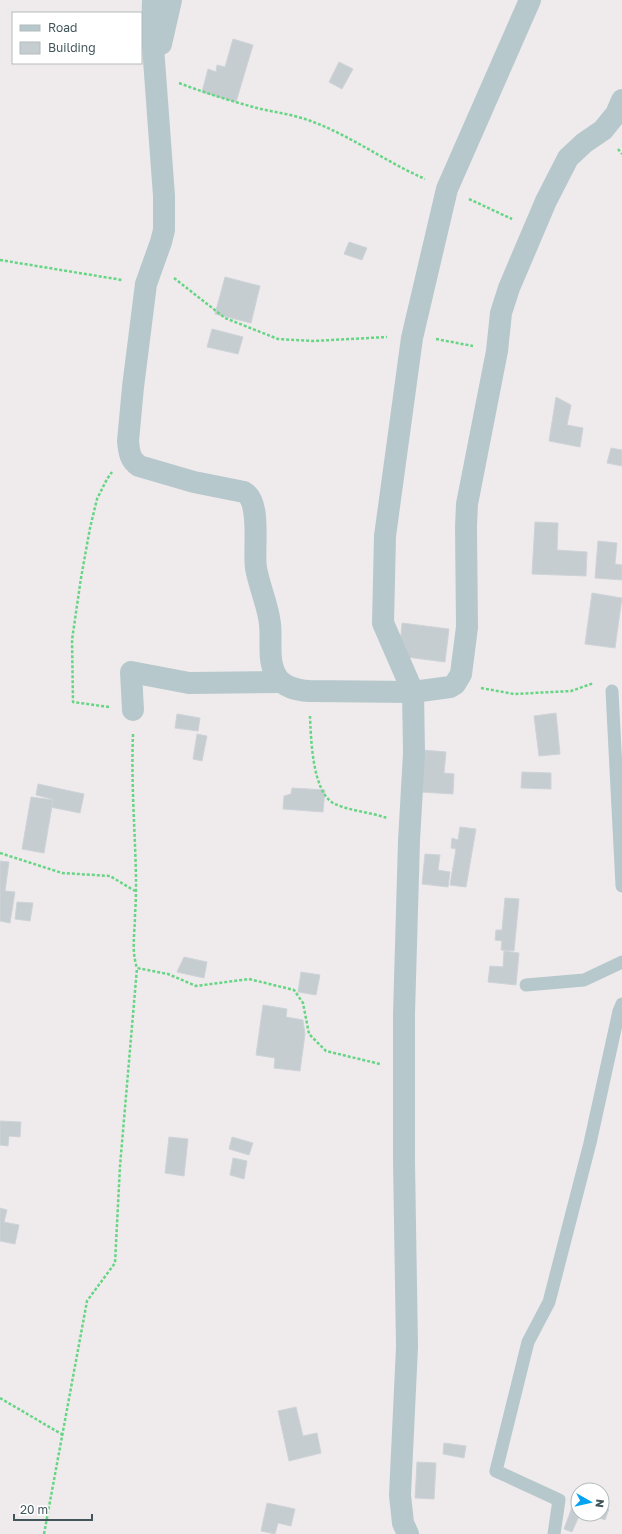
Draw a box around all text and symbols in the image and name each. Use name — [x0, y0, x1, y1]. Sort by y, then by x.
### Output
legend — [12, 12, 142, 64]
text: Road — [48, 20, 77, 35]
text: Building — [48, 40, 96, 55]
north arrow — [570, 1482, 610, 1522]
scale bar — [14, 1496, 92, 1522]
text: N — [593, 1498, 607, 1509]
text: 20 m — [20, 1502, 48, 1517]

